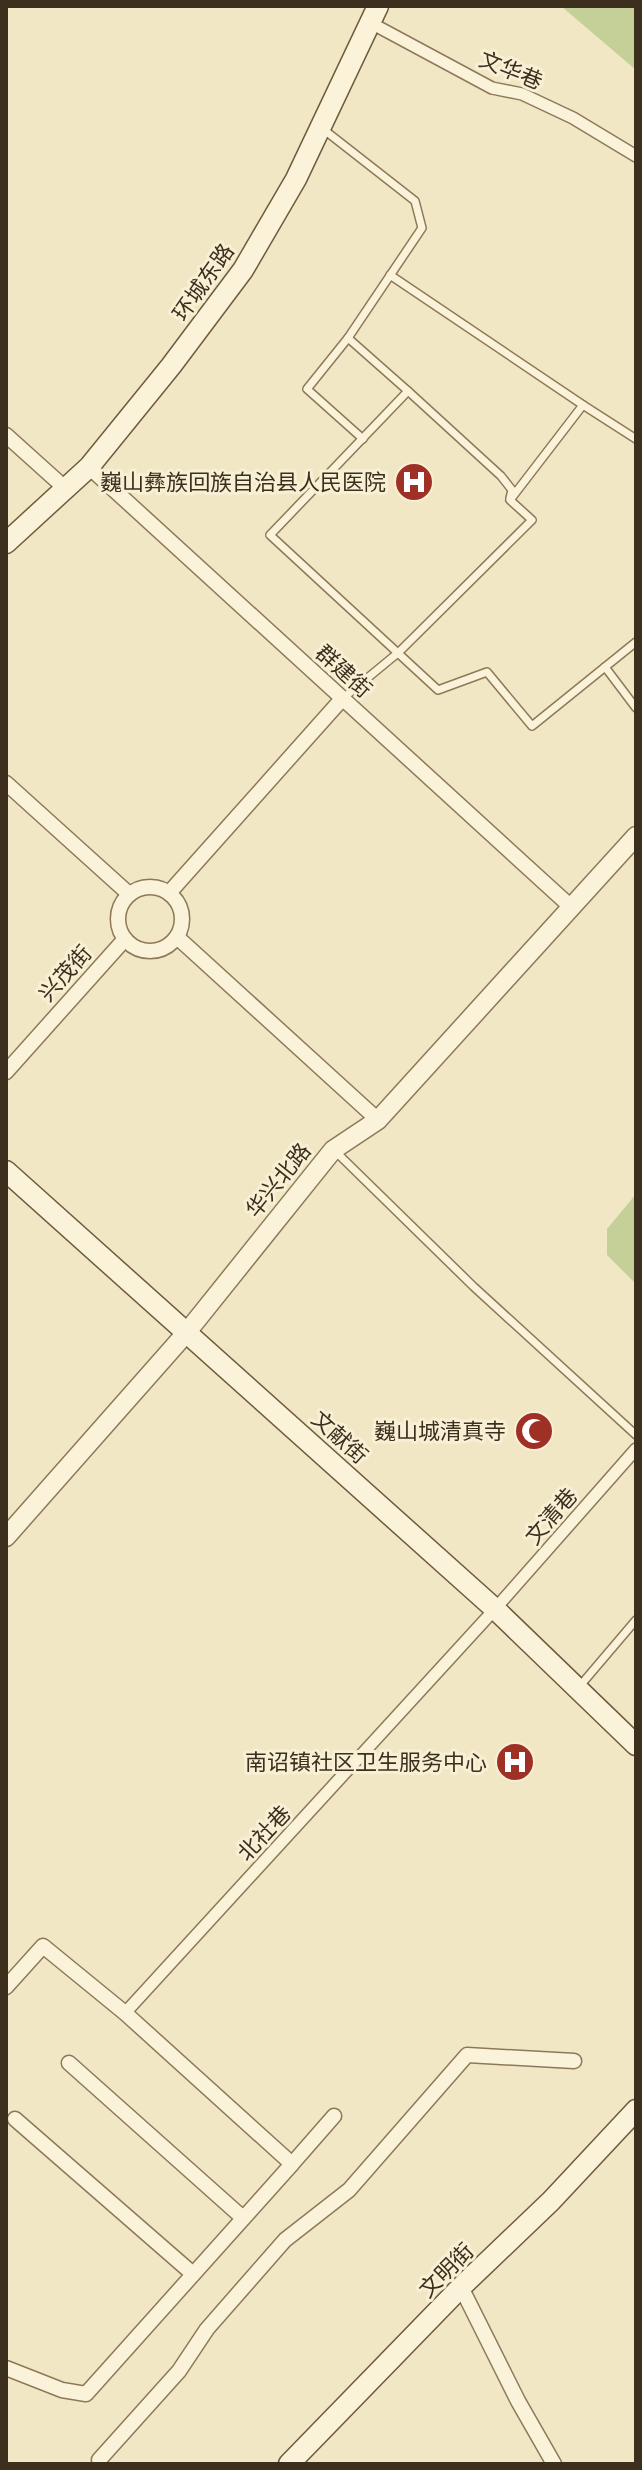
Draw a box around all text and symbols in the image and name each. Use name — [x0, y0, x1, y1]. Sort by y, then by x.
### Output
street label: 文华巷 — [475, 45, 547, 95]
street label: 环城东路 — [166, 238, 240, 326]
hospital icon: 巍山彝族回族自治县人民医院 — [393, 461, 435, 503]
place label: 巍山彝族回族自治县人民医院 — [100, 468, 386, 496]
street label: 群建街 — [310, 639, 378, 703]
street label: 兴茂街 — [33, 939, 97, 1007]
street label: 华兴北路 — [239, 1137, 317, 1223]
street label: 文献街 — [306, 1405, 374, 1469]
mosque icon: 巍山城清真寺 — [513, 1410, 555, 1452]
place label: 巍山城清真寺 — [374, 1417, 506, 1445]
street label: 文清巷 — [519, 1482, 583, 1550]
hospital icon: 南诏镇社区卫生服务中心 — [494, 1741, 536, 1783]
place label: 南诏镇社区卫生服务中心 — [245, 1748, 487, 1776]
street label: 北社巷 — [231, 1799, 297, 1867]
street label: 文明街 — [413, 2237, 479, 2303]

